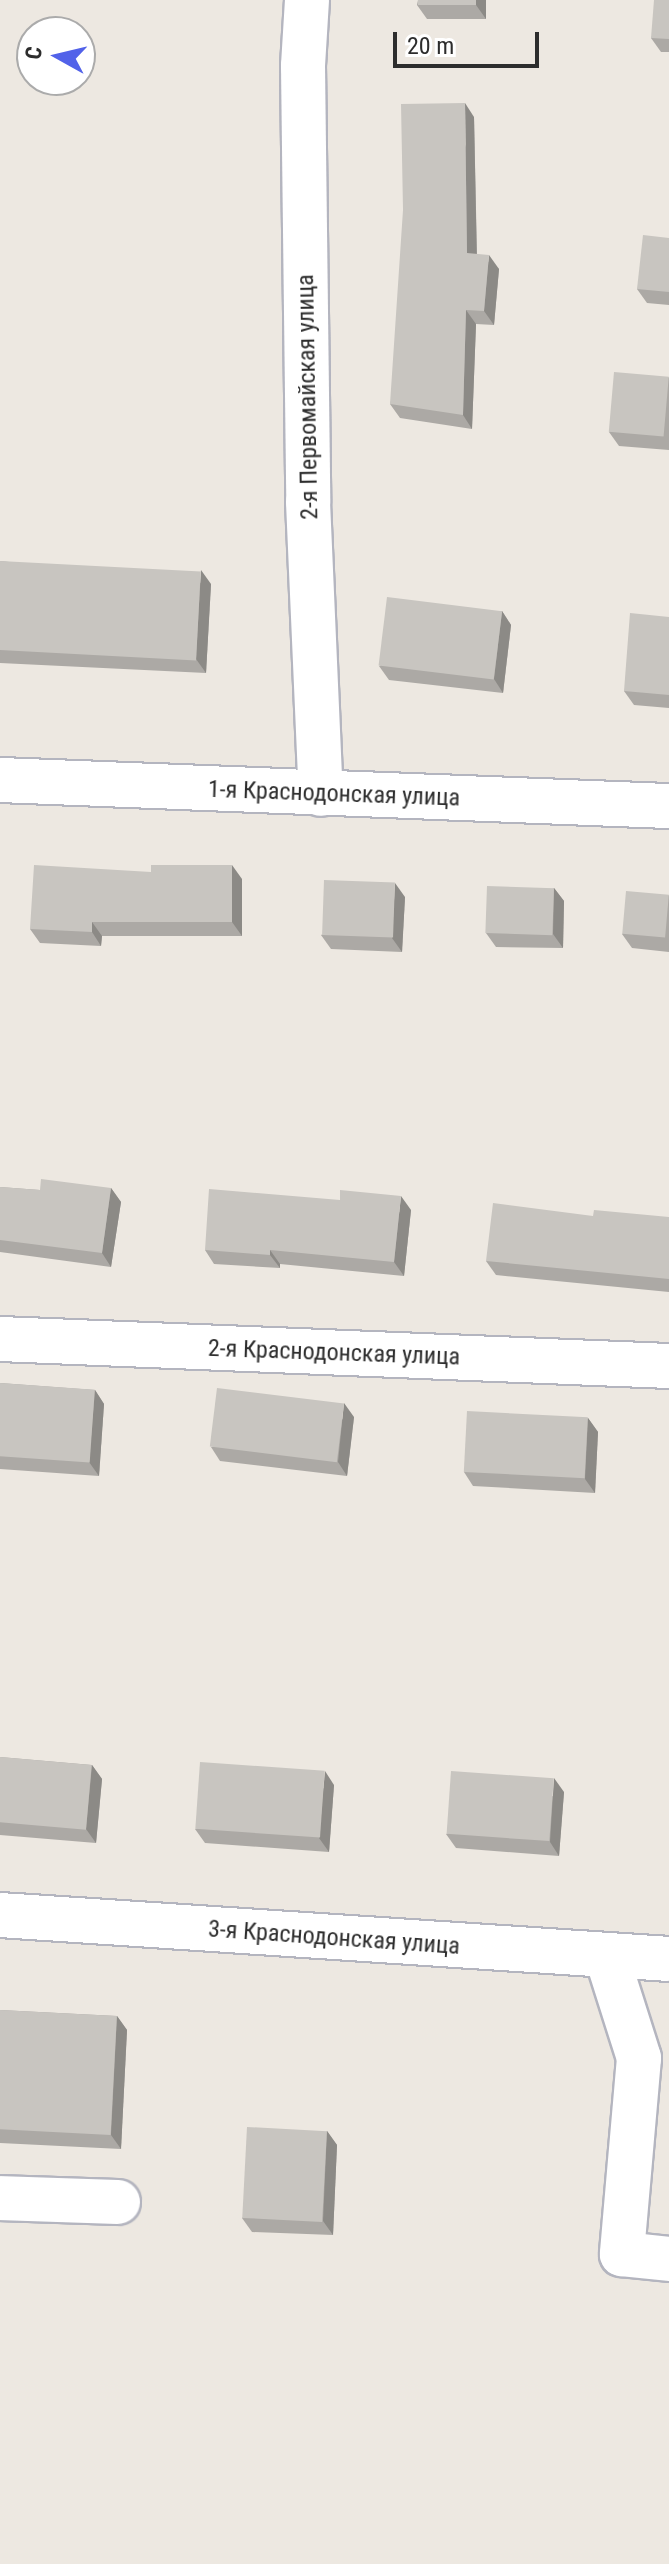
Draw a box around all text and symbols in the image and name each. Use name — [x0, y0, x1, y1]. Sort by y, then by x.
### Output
north arrow — [16, 16, 96, 96]
scale bar — [397, 16, 543, 66]
text: 20 m — [407, 32, 454, 60]
text: С — [20, 45, 47, 61]
street label: 2-я Первомайская улица — [291, 274, 325, 520]
street label: 1-я Краснодонская улица — [207, 775, 461, 813]
street label: 2-я Краснодонская улица — [207, 1334, 461, 1372]
street label: 3-я Краснодонская улица — [207, 1915, 461, 1961]

